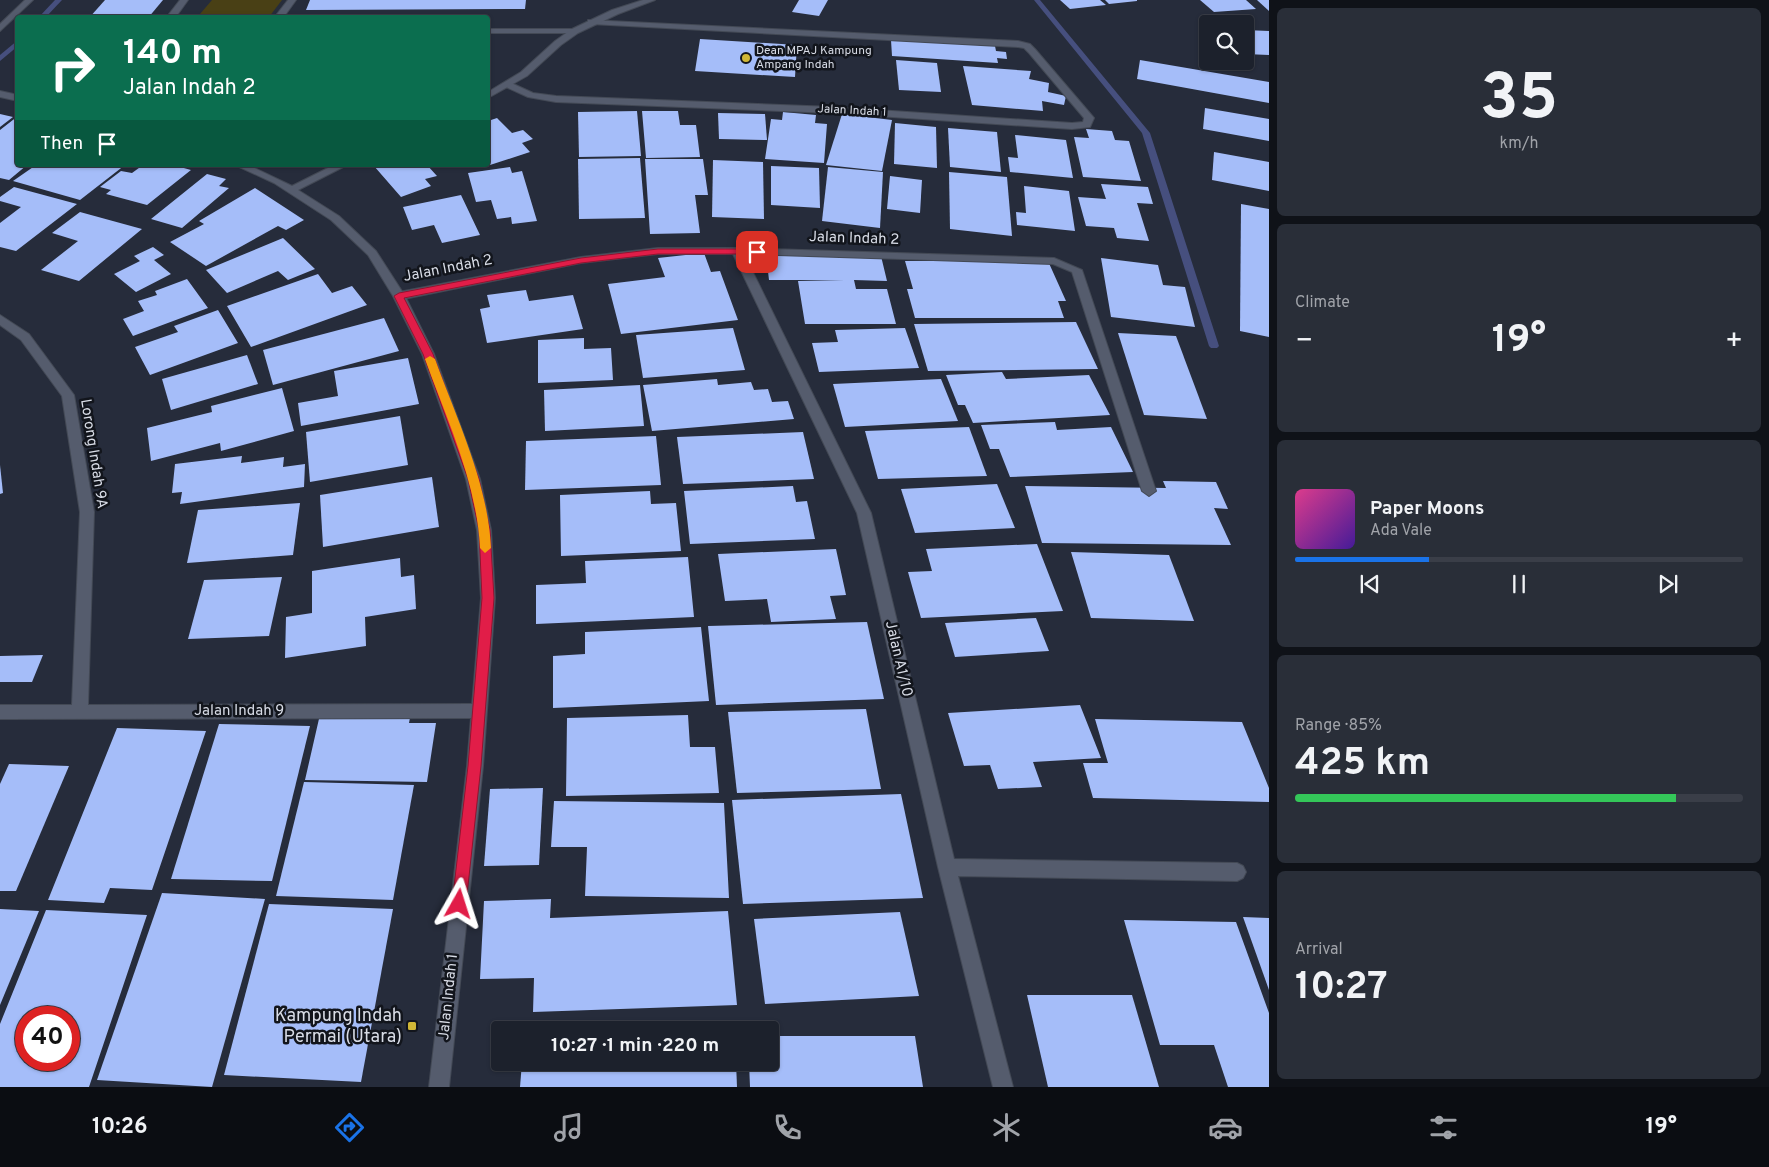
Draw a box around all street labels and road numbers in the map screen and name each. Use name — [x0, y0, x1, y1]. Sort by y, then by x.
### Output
street label: Jalan Indah 1 — [817, 101, 887, 121]
street label: Jalan Indah 2 — [808, 228, 900, 250]
street label: Jalan Indah 2 — [402, 251, 494, 287]
street label: Lorong Indah 9A — [75, 398, 111, 510]
street label: Jalan A1/10 — [880, 619, 916, 699]
street label: Jalan Indah 9 — [194, 702, 284, 721]
street label: Jalan Indah 1 — [435, 953, 463, 1041]

